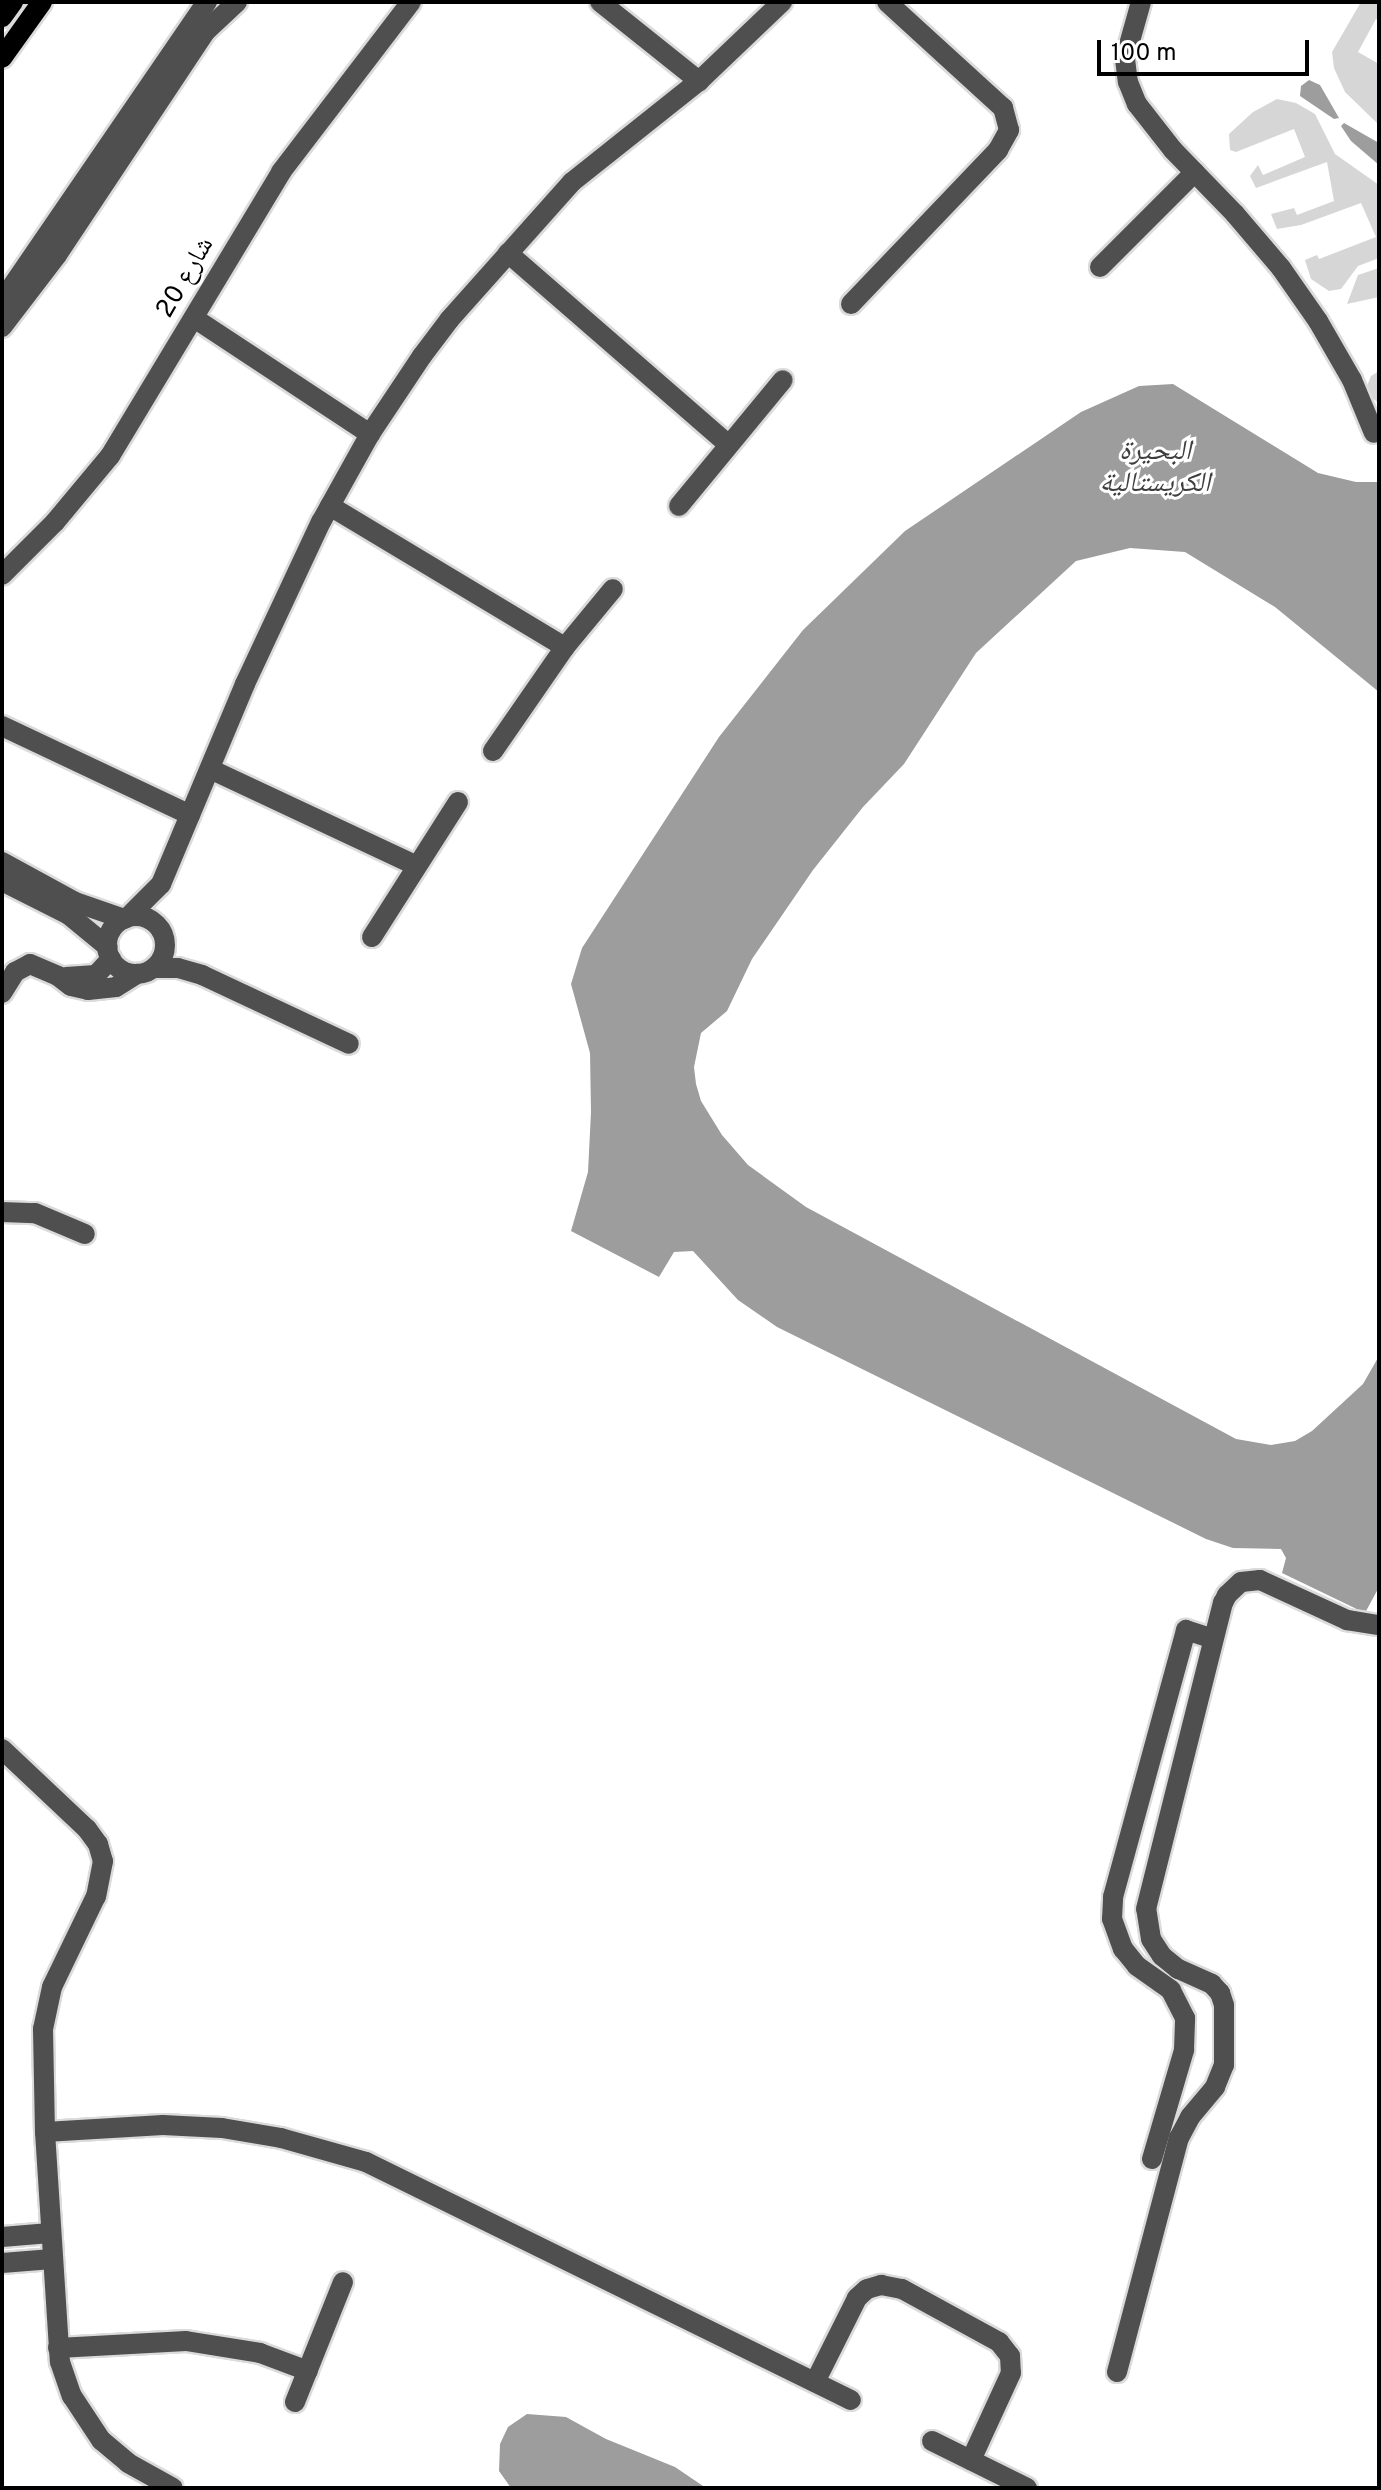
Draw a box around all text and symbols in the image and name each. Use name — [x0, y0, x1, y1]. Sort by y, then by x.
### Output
scale bar — [1101, 24, 1313, 74]
text: 100 m — [1111, 39, 1177, 69]
street label: شارع 20 — [150, 232, 222, 324]
water label: البحيرة الكريستالية — [1100, 435, 1210, 501]

